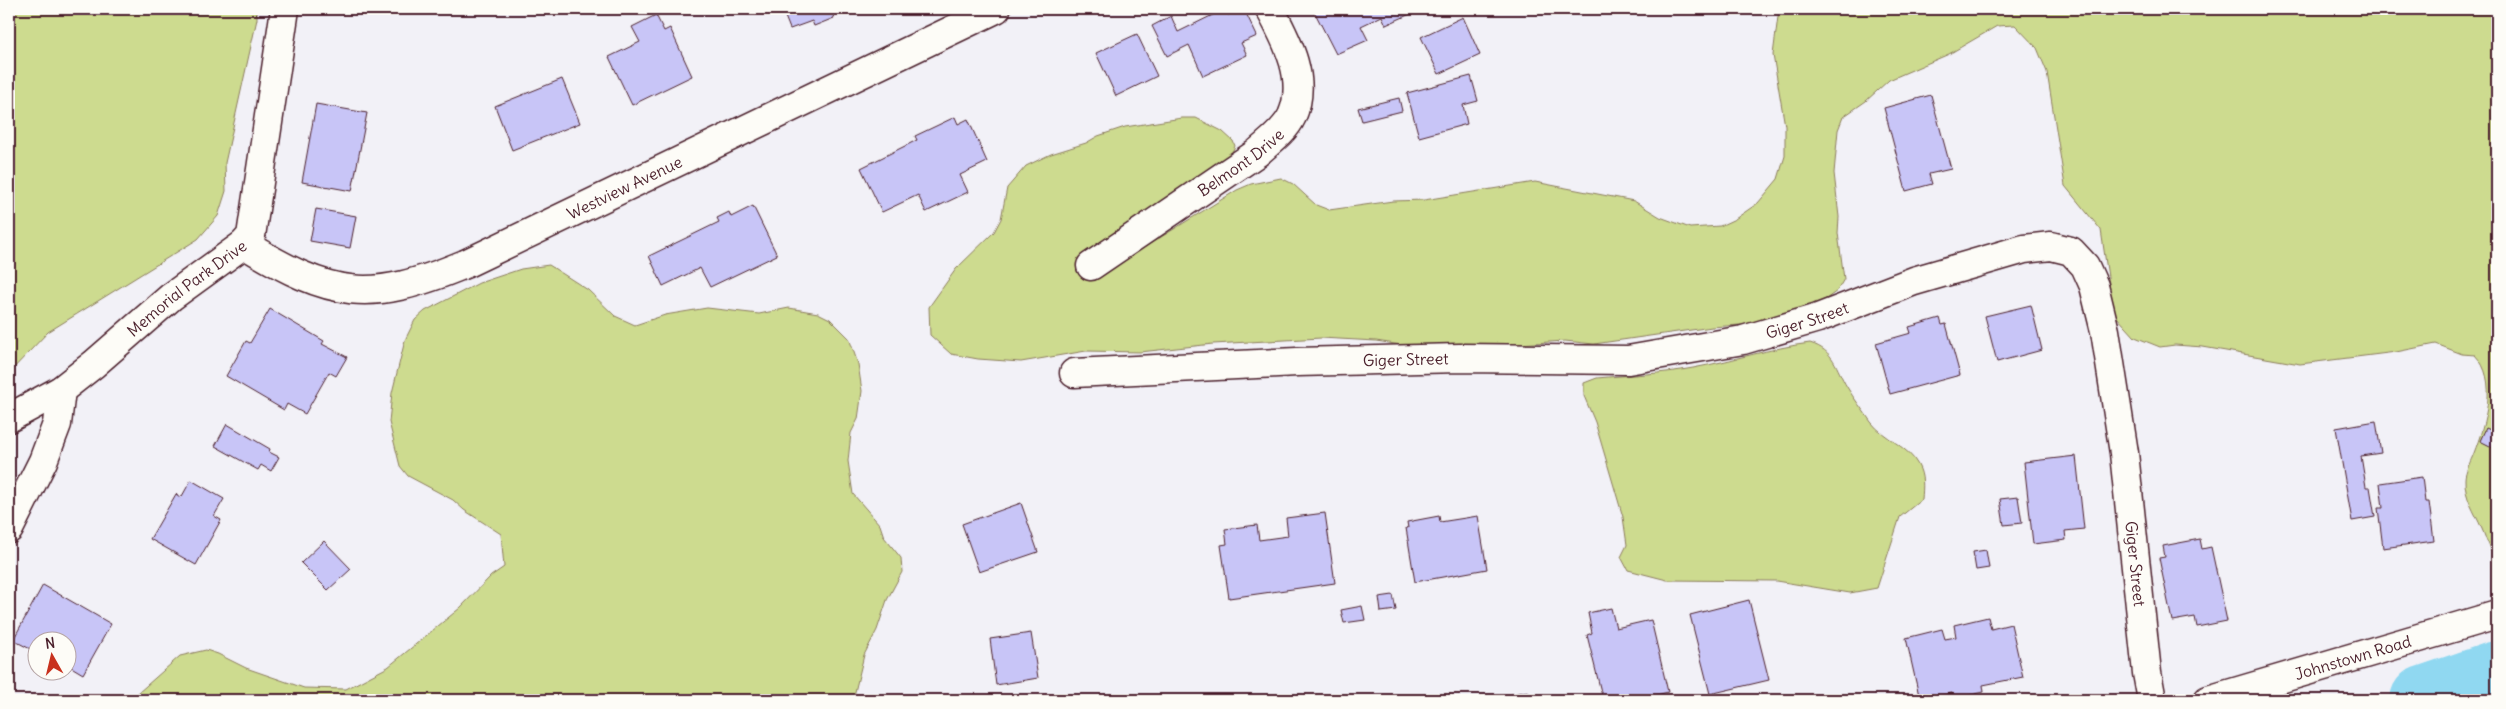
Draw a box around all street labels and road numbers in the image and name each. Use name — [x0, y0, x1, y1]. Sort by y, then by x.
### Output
street label: Belmont Drive — [1194, 124, 1288, 201]
street label: Westview Avenue — [564, 151, 685, 224]
street label: Memorial Park Drive — [123, 236, 250, 341]
street label: Giger Street — [1763, 297, 1852, 343]
street label: Giger Street — [1363, 348, 1449, 370]
street label: Giger Street — [2121, 520, 2150, 608]
street label: Johnstown Road — [2292, 631, 2413, 684]

